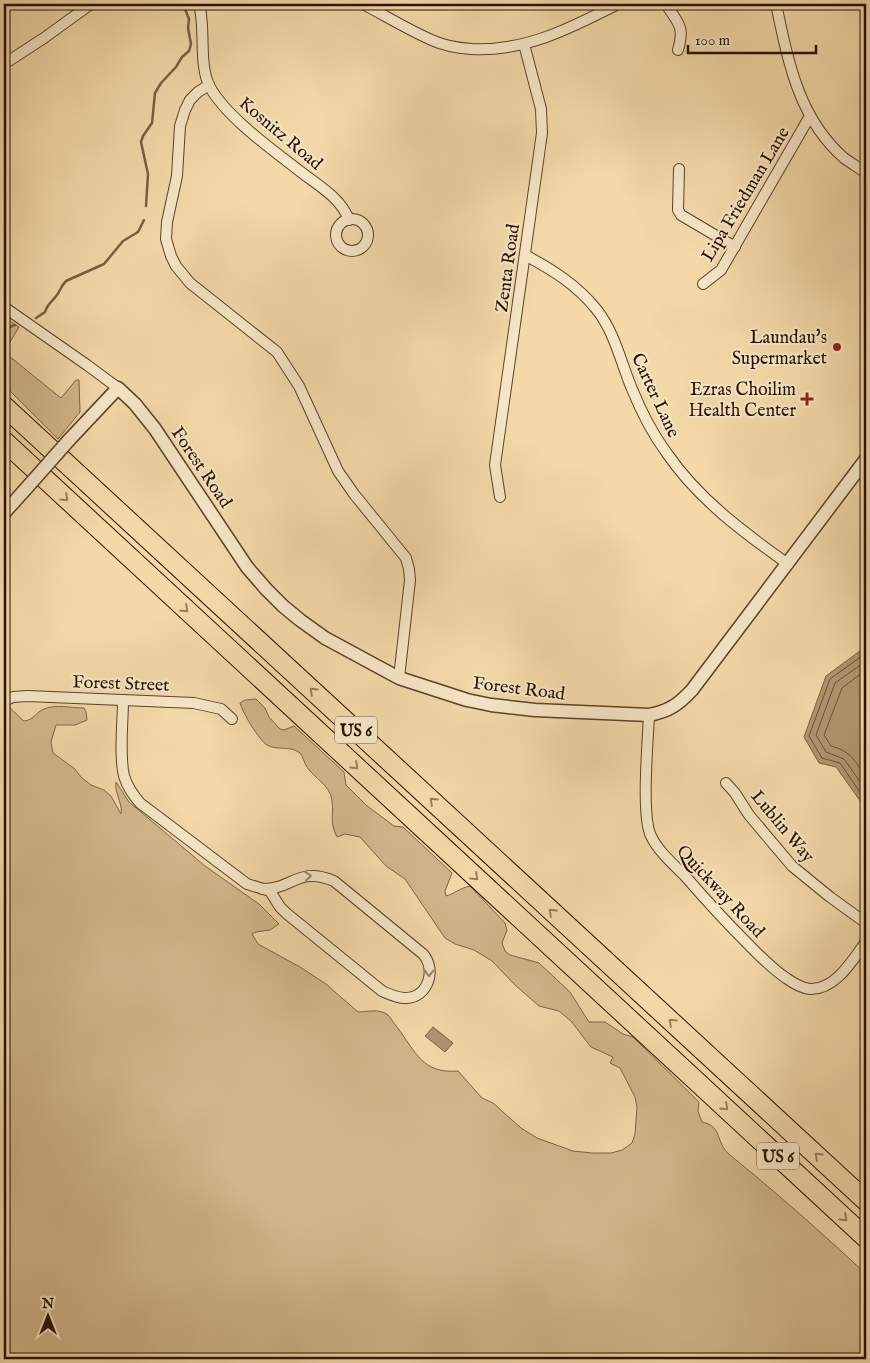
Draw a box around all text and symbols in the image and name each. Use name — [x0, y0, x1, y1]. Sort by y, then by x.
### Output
scale bar — [688, 22, 815, 54]
text: 100 m — [695, 31, 731, 50]
street label: Kosnitz Road — [233, 92, 327, 176]
street label: Lipa Friedman Lane — [697, 123, 796, 266]
street label: Zenta Road — [491, 222, 526, 314]
place label: Laundau's Supermarket — [732, 327, 827, 371]
marker: Laundau's Supermarket — [831, 341, 843, 353]
street label: Carter Lane — [625, 350, 684, 442]
place label: Ezras Choilim Health Center — [688, 379, 796, 423]
marker: Ezras Choilim Health Center — [800, 392, 814, 406]
street label: Forest Road — [165, 423, 236, 513]
one-way arrow — [60, 492, 69, 501]
one-way arrow — [179, 603, 188, 612]
street label: Forest Street — [72, 671, 170, 698]
street label: Forest Road — [471, 672, 567, 707]
one-way arrow — [310, 688, 319, 697]
road number: US 6 — [335, 716, 377, 744]
one-way arrow — [350, 760, 359, 769]
street label: Lublin Way — [745, 786, 819, 868]
one-way arrow — [429, 798, 438, 807]
street label: Quickway Road — [671, 841, 769, 944]
one-way arrow — [305, 871, 313, 882]
one-way arrow — [469, 871, 478, 880]
one-way arrow — [549, 909, 558, 918]
one-way arrow — [424, 969, 434, 977]
one-way arrow — [668, 1019, 677, 1028]
one-way arrow — [719, 1101, 728, 1110]
road number: US 6 — [757, 1142, 799, 1170]
one-way arrow — [814, 1153, 823, 1162]
one-way arrow — [839, 1212, 848, 1221]
north arrow — [22, 1290, 72, 1340]
text: N — [41, 1295, 54, 1313]

